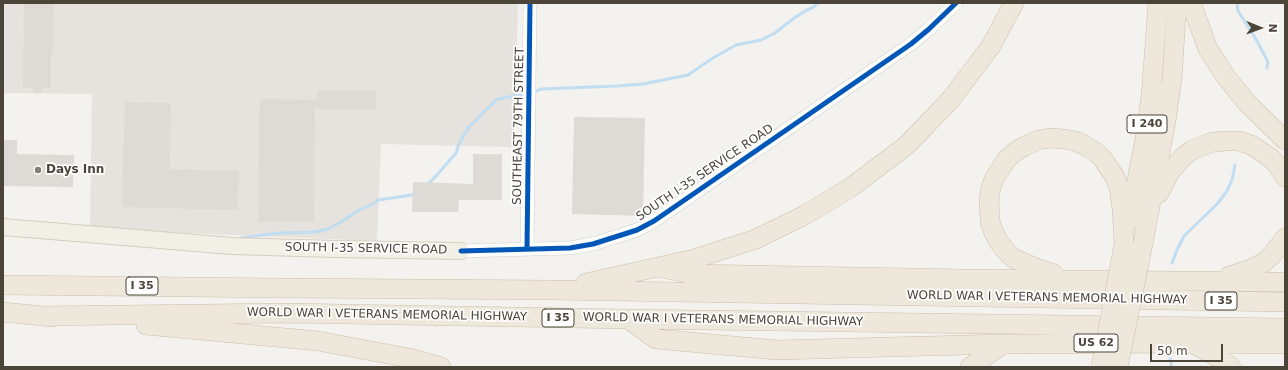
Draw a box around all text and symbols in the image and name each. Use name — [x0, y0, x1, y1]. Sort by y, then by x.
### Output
north arrow — [1240, 8, 1280, 48]
text: N — [1266, 23, 1279, 33]
street label: SOUTHEAST 79TH STREET — [510, 47, 528, 205]
road number: I 240 — [1127, 115, 1167, 133]
street label: SOUTH I-35 SERVICE ROAD — [634, 122, 776, 224]
place label: Days Inn — [46, 163, 104, 177]
marker: Days Inn — [33, 165, 43, 175]
street label: SOUTH I-35 SERVICE ROAD — [285, 240, 447, 258]
road number: I 35 — [126, 277, 158, 295]
street label: WORLD WAR I VETERANS MEMORIAL HIGHWAY — [907, 288, 1187, 308]
road number: I 35 — [1205, 292, 1237, 310]
street label: WORLD WAR I VETERANS MEMORIAL HIGHWAY — [247, 305, 527, 325]
road number: I 35 — [542, 309, 574, 327]
street label: WORLD WAR I VETERANS MEMORIAL HIGHWAY — [583, 310, 863, 330]
road number: US 62 — [1074, 334, 1118, 352]
scale bar — [1152, 336, 1225, 362]
text: 50 m — [1157, 344, 1188, 358]

